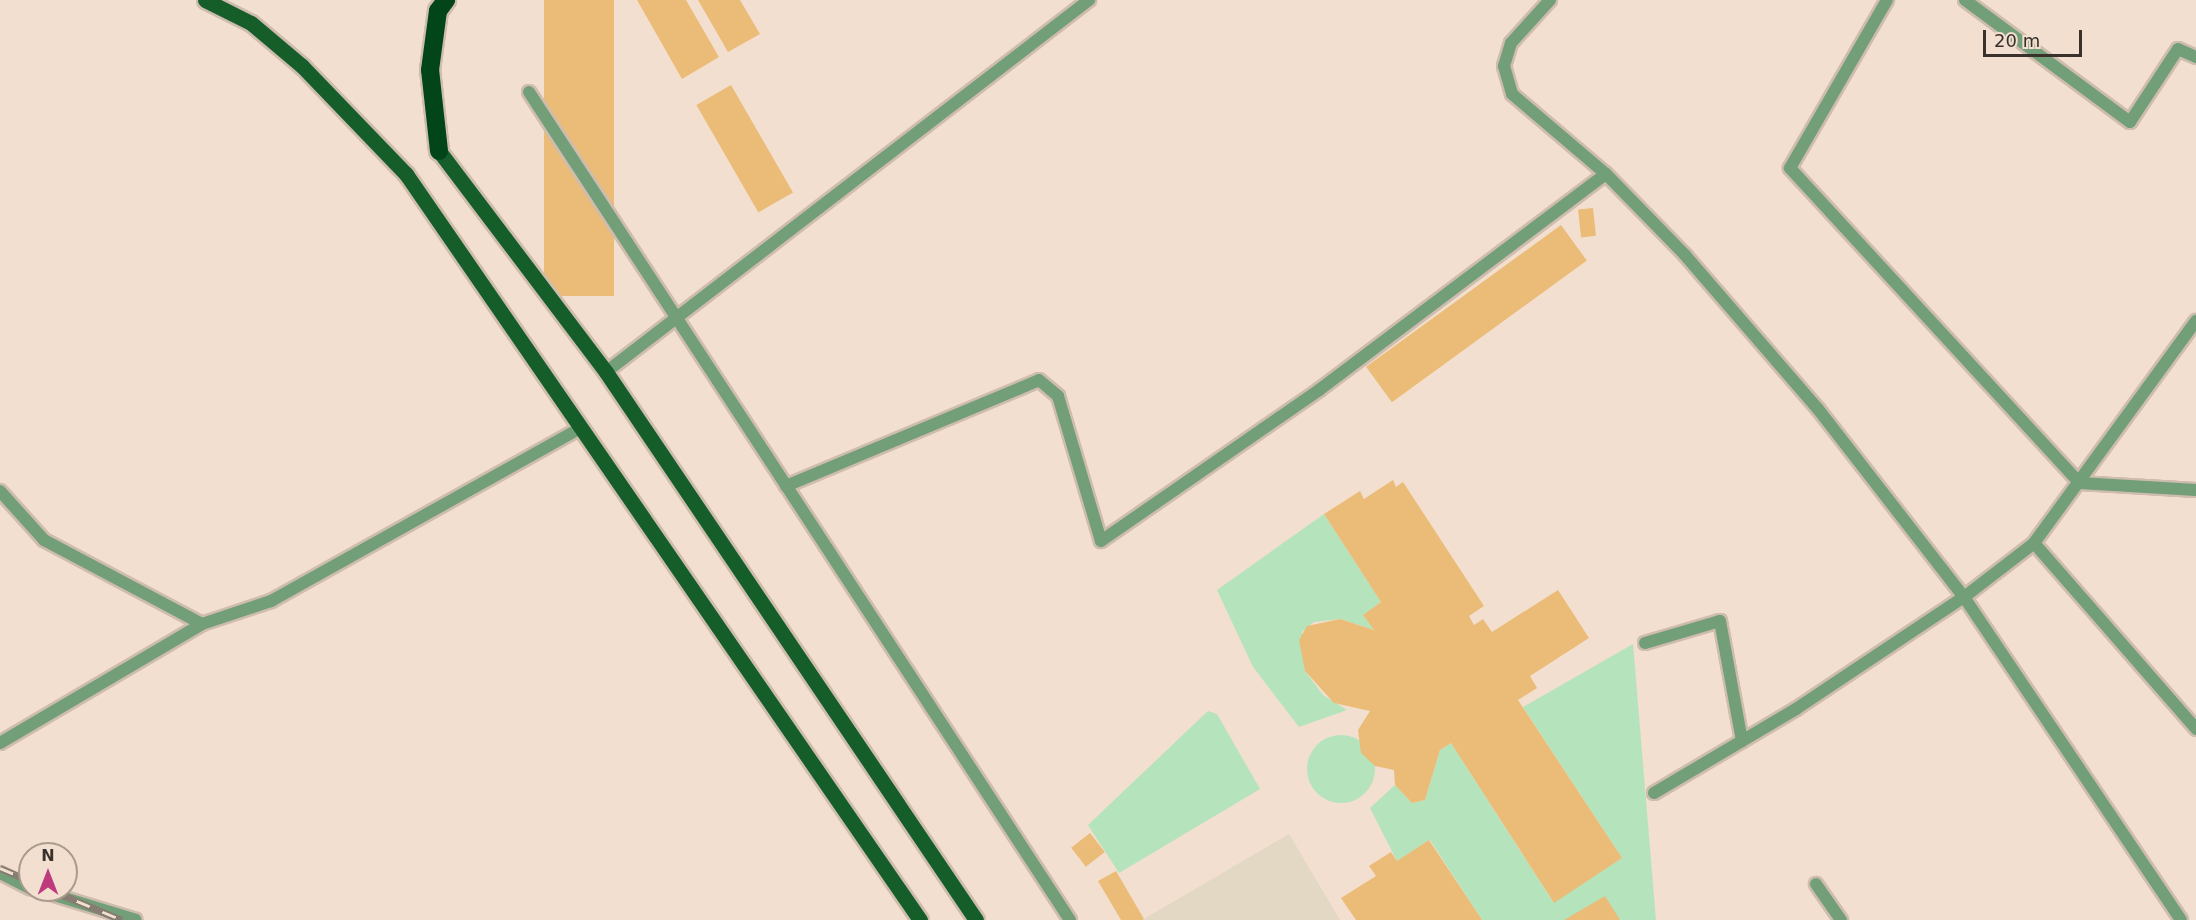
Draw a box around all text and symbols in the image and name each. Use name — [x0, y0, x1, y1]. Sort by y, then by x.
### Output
scale bar — [1986, 18, 2085, 56]
text: 20 m — [1994, 30, 2040, 51]
north arrow — [18, 842, 78, 902]
text: N — [41, 846, 55, 865]

